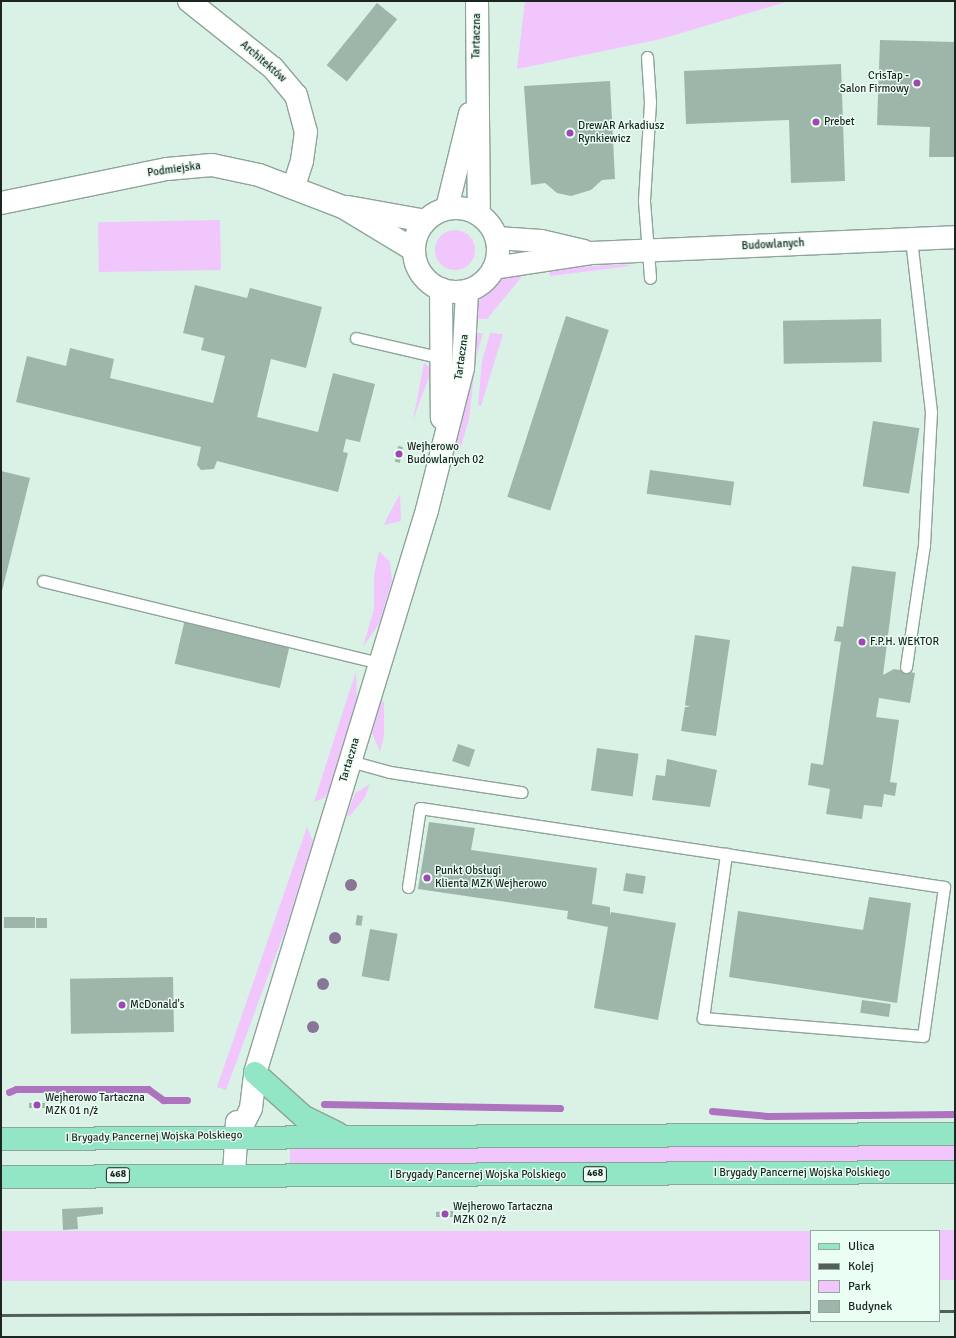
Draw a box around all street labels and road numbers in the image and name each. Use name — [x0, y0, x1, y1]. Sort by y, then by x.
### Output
street label: Tartaczna — [470, 13, 484, 59]
street label: Architektów — [237, 38, 289, 86]
street label: Podmiejska — [146, 160, 202, 180]
street label: Budowlanych — [741, 237, 805, 253]
street label: Tartaczna — [452, 334, 472, 380]
street label: Tartaczna — [337, 736, 363, 784]
street label: I Brygady Pancernej Wojska Polskiego — [66, 1129, 242, 1145]
road number: 468 — [582, 1166, 608, 1182]
street label: I Brygady Pancernej Wojska Polskiego — [714, 1166, 890, 1180]
road number: 468 — [105, 1167, 131, 1183]
street label: I Brygady Pancernej Wojska Polskiego — [390, 1168, 566, 1182]

